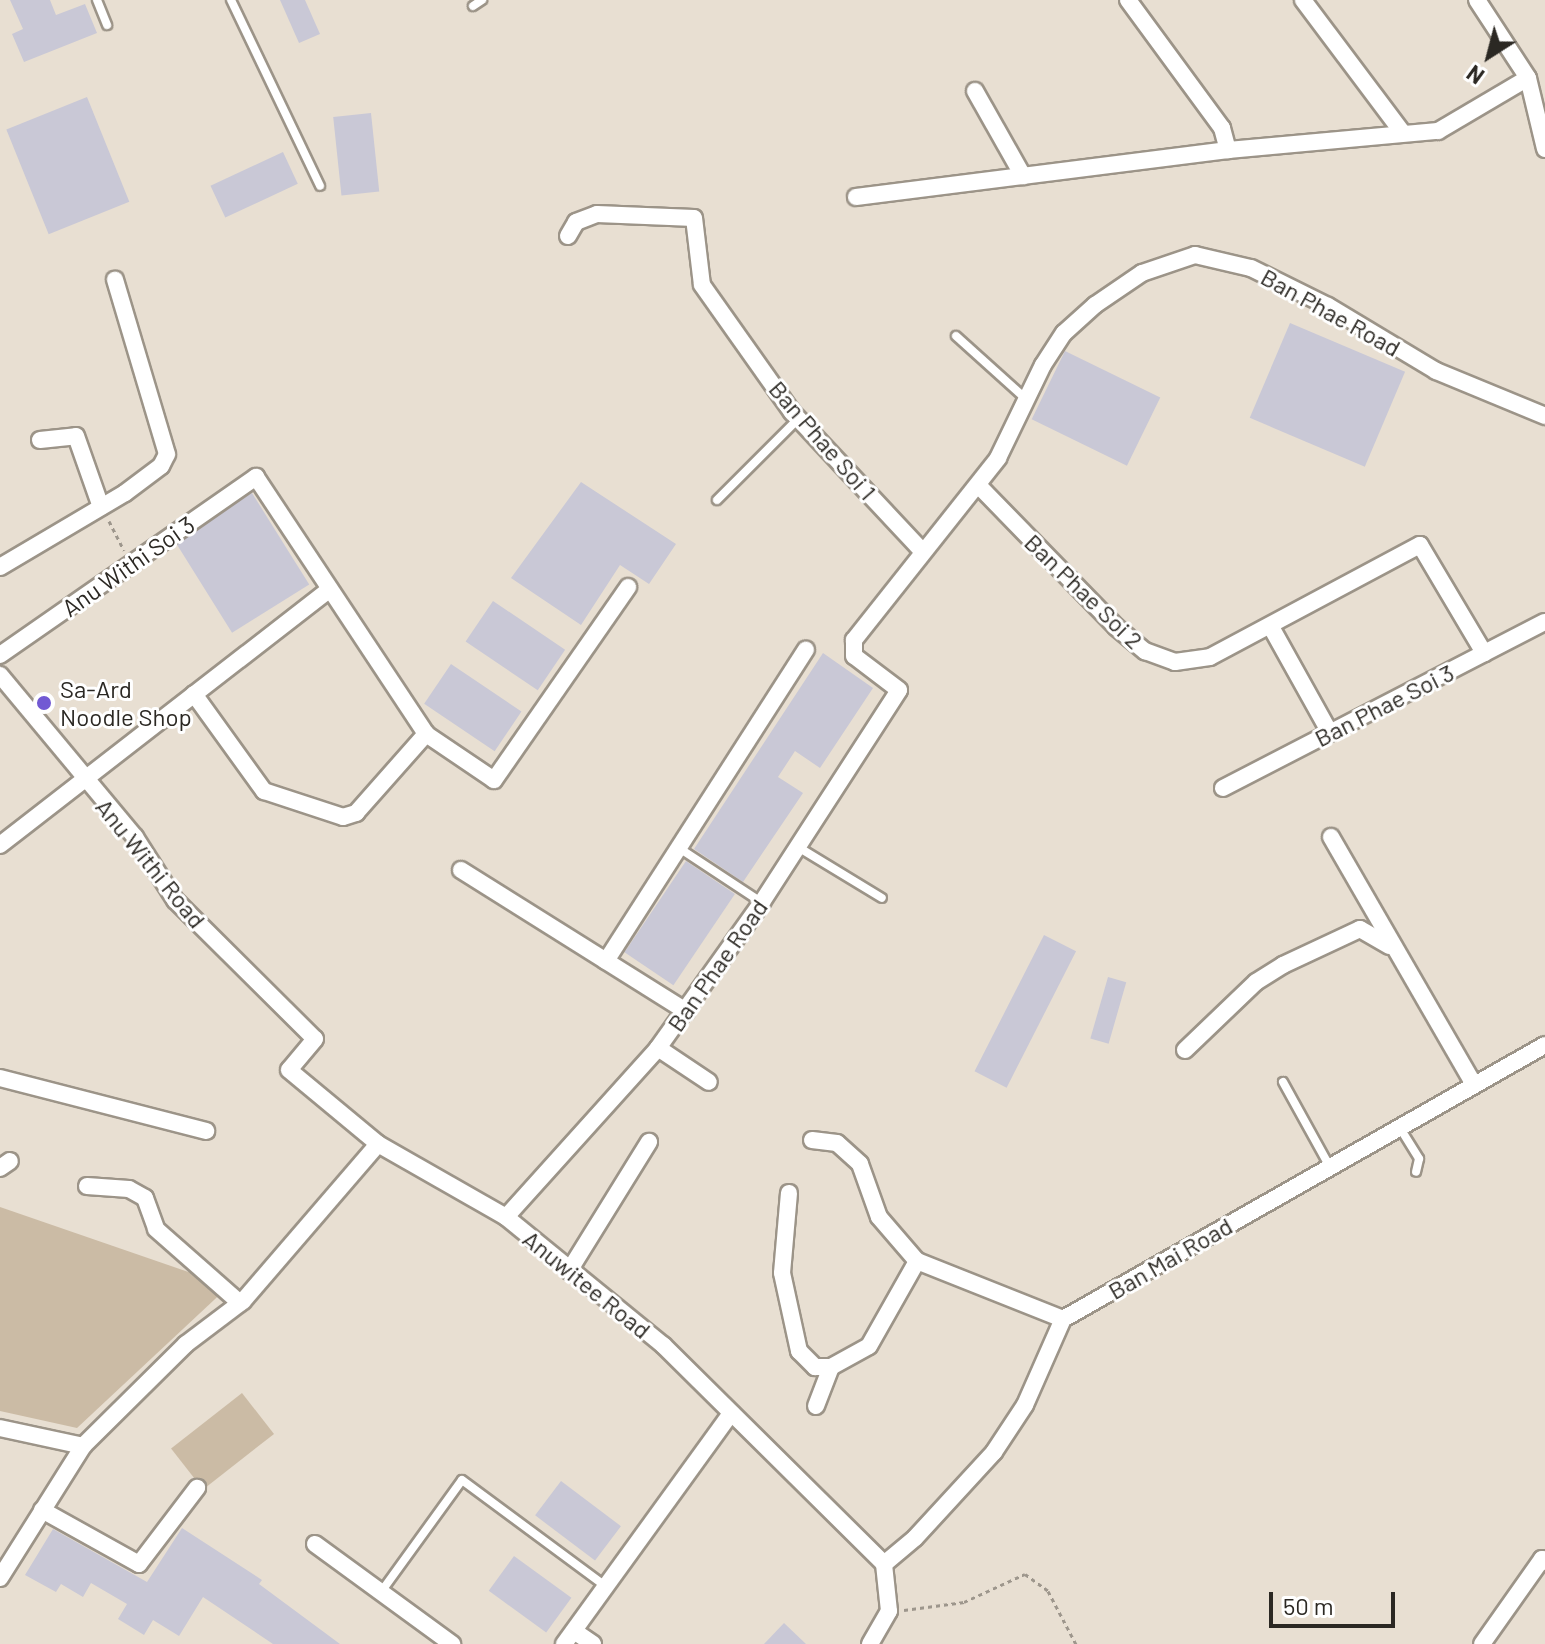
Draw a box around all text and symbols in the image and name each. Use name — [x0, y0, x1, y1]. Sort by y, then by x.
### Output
north arrow — [1449, 16, 1529, 96]
text: N — [1461, 61, 1488, 90]
street label: Ban Phae Road — [1256, 262, 1406, 362]
street label: Ban Phae Soi 1 — [763, 375, 883, 505]
street label: Anu Withi Soi 3 — [56, 510, 200, 622]
street label: Ban Phae Soi 2 — [1019, 528, 1149, 654]
street label: Ban Phae Soi 3 — [1310, 658, 1458, 752]
place label: Sa-Ard Noodle Shop — [60, 675, 192, 731]
marker: Sa-Ard Noodle Shop — [35, 694, 53, 712]
street label: Anu Withi Road — [90, 793, 212, 933]
street label: Ban Phae Road — [661, 893, 773, 1037]
street label: Ban Mai Road — [1103, 1211, 1237, 1305]
street label: Anuwitee Road — [517, 1224, 657, 1344]
scale bar — [1273, 1576, 1399, 1626]
text: 50 m — [1283, 1591, 1334, 1620]

